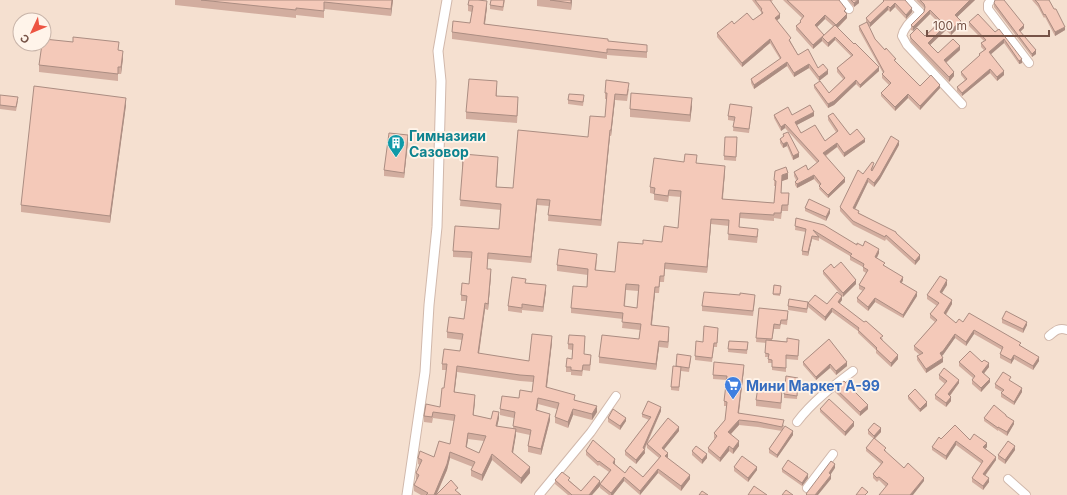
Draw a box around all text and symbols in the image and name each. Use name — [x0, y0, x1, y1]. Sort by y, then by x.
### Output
north arrow — [12, 12, 52, 52]
scale bar — [927, 12, 1049, 38]
text: 100 m — [933, 18, 967, 33]
text: С — [17, 31, 33, 47]
place label: Гимназияи Сазовор — [409, 127, 486, 160]
building icon: Гимназияи Сазовор — [386, 133, 406, 158]
supermarket icon: Мини Маркет А-99 — [723, 375, 743, 400]
place label: Мини Маркет А-99 — [746, 377, 880, 394]

